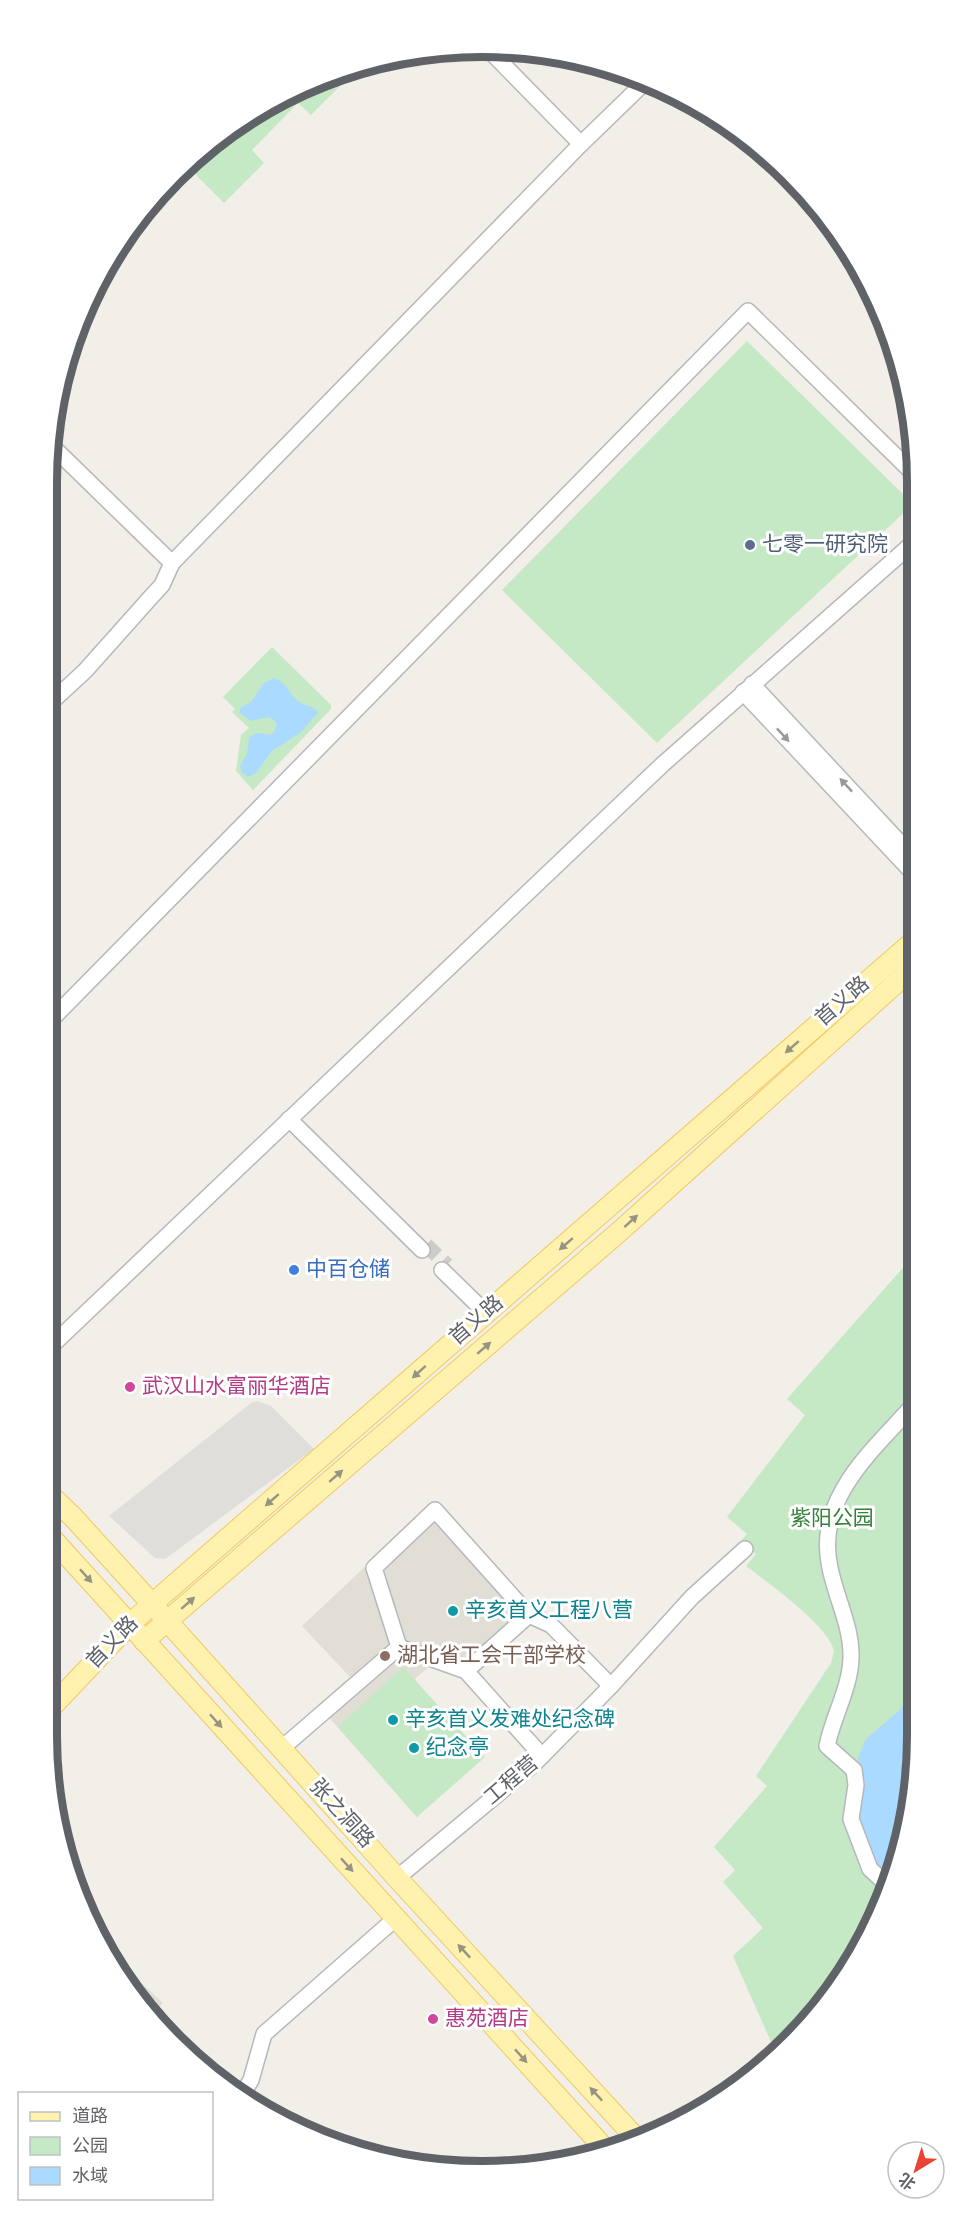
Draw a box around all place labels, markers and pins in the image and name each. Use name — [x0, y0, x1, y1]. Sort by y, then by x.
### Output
place label: 七零一研究院 — [762, 532, 888, 559]
marker: 七零一研究院 — [743, 538, 757, 552]
place label: 中百仓储 — [306, 1257, 390, 1284]
marker: 中百仓储 — [287, 1263, 301, 1277]
place label: 武汉山水富丽华酒店 — [142, 1374, 331, 1401]
marker: 武汉山水富丽华酒店 — [123, 1380, 137, 1394]
place label: 辛亥首义工程八营 — [465, 1598, 633, 1625]
marker: 辛亥首义工程八营 — [446, 1604, 460, 1618]
place label: 湖北省工会干部学校 — [397, 1643, 586, 1670]
marker: 湖北省工会干部学校 — [378, 1649, 392, 1663]
place label: 辛亥首义发难处纪念碑 — [405, 1707, 615, 1734]
marker: 辛亥首义发难处纪念碑 — [386, 1713, 400, 1727]
place label: 纪念亭 — [426, 1735, 489, 1762]
marker: 纪念亭 — [407, 1741, 421, 1755]
place label: 惠苑酒店 — [445, 2006, 529, 2033]
marker: 惠苑酒店 — [426, 2012, 440, 2026]

